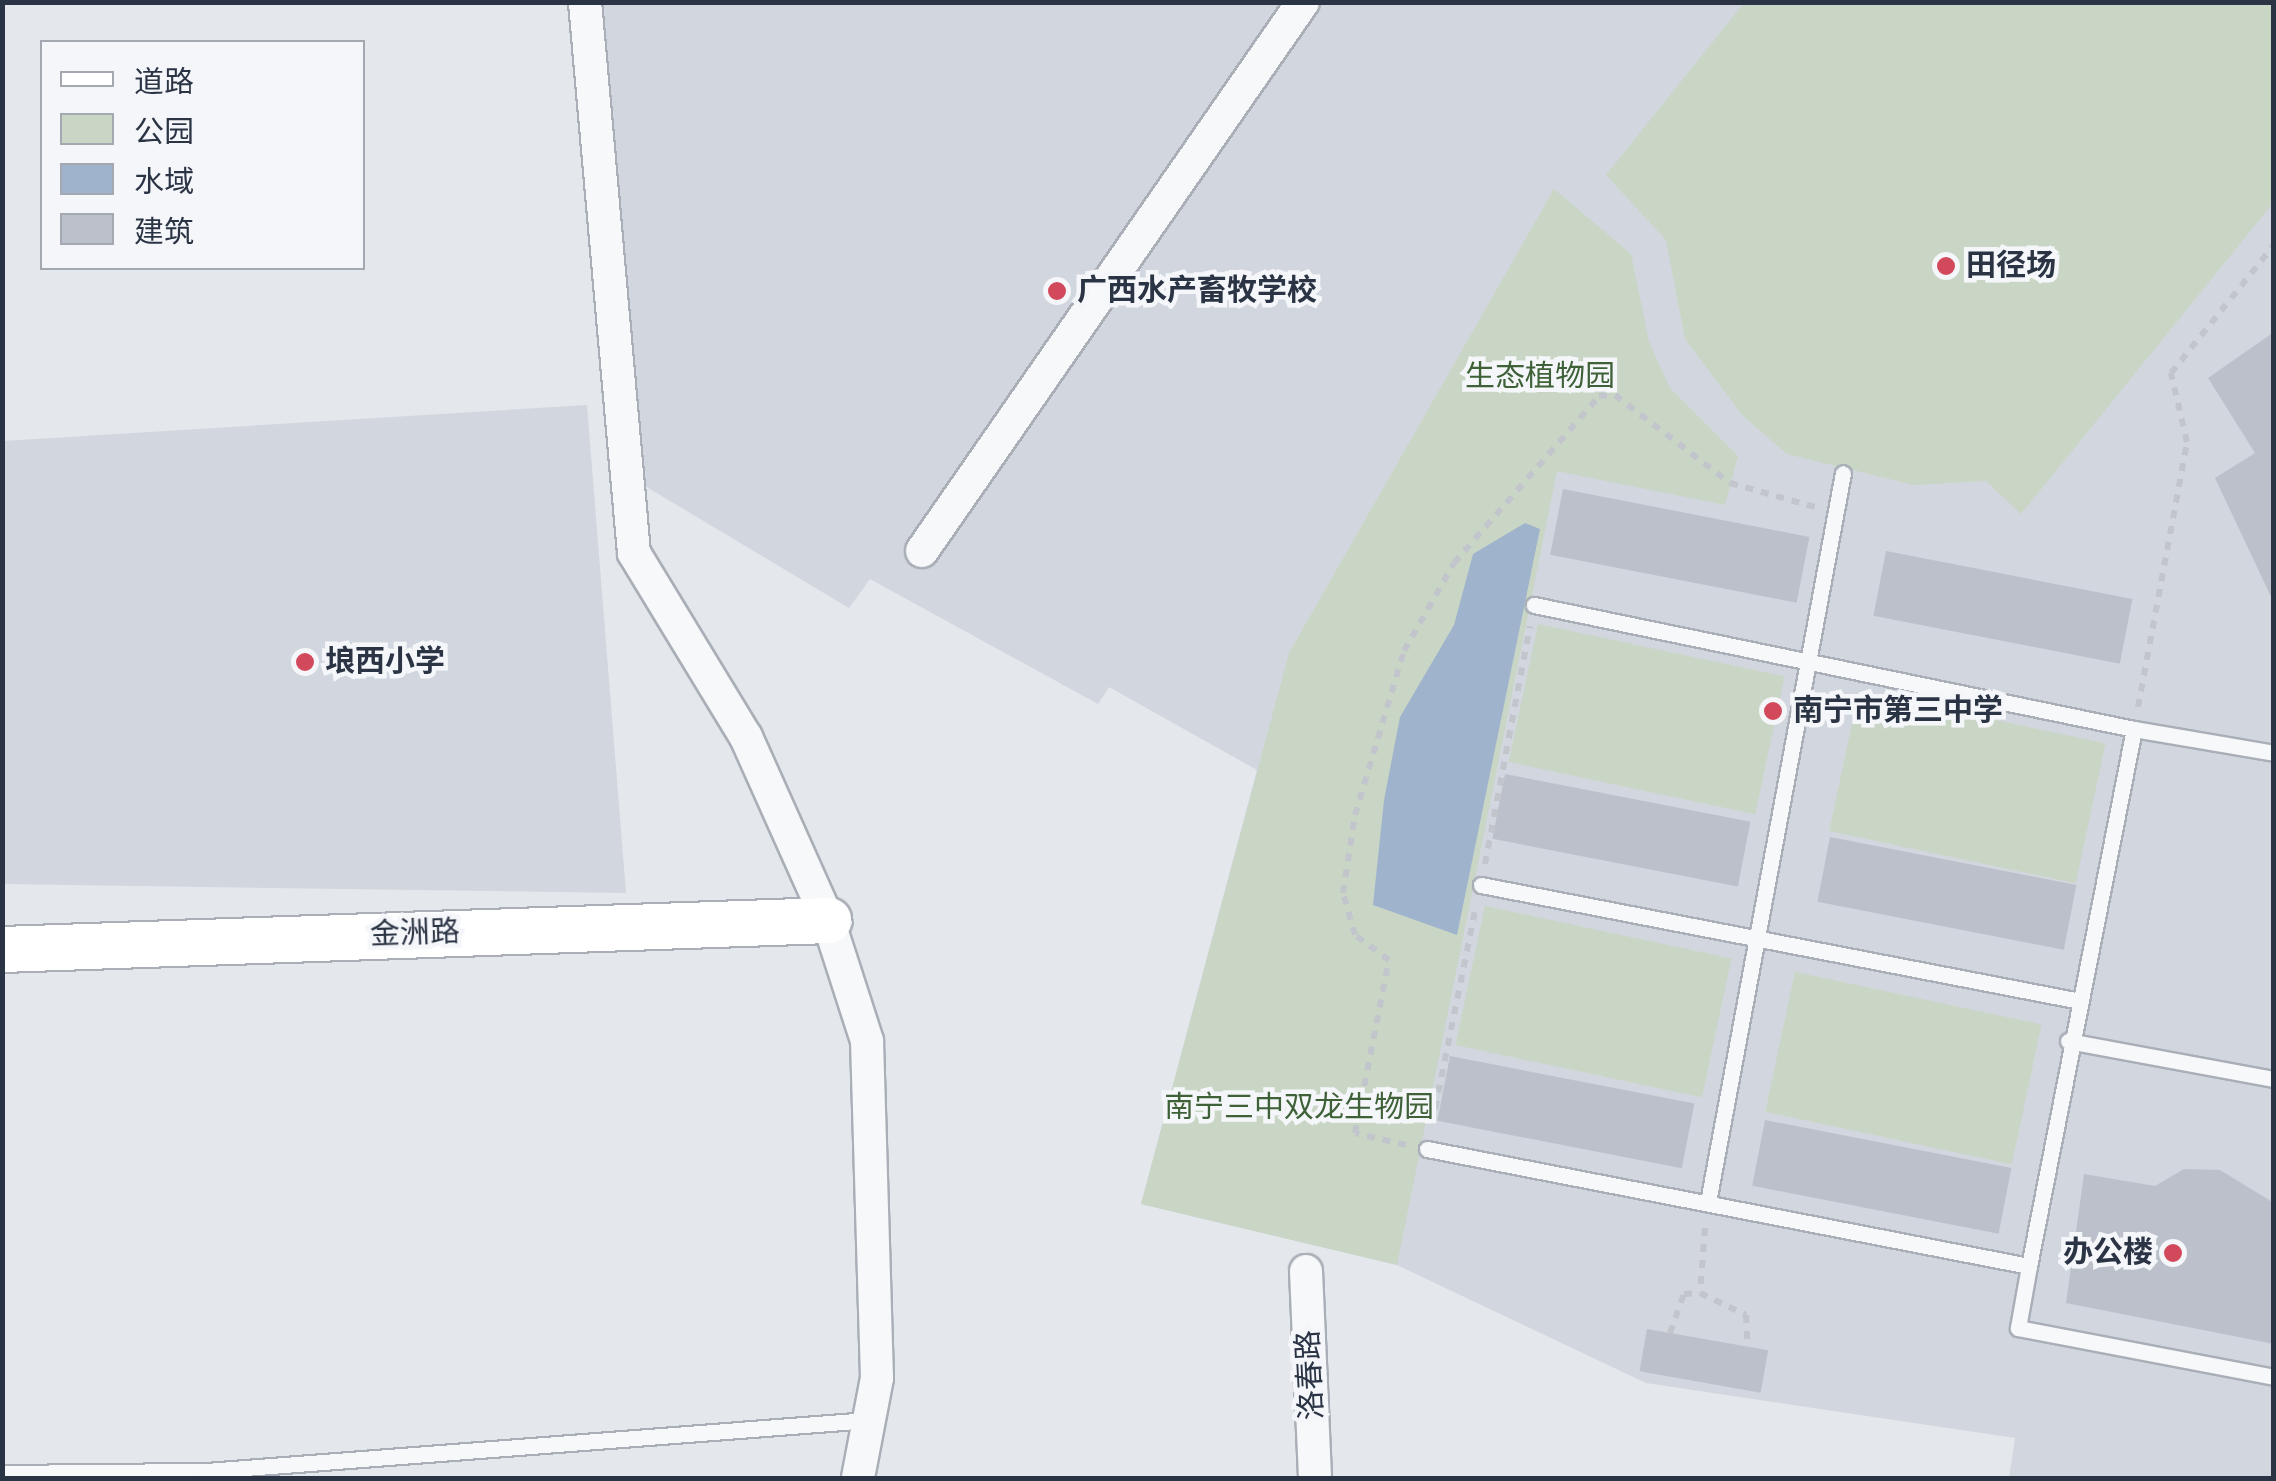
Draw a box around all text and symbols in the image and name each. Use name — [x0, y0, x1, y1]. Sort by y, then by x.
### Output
legend — [40, 40, 365, 270]
text: 道路 — [134, 64, 194, 101]
text: 公园 — [134, 114, 194, 151]
text: 水域 — [134, 164, 194, 201]
text: 建筑 — [134, 214, 194, 251]
place label: 田径场 — [1966, 248, 2056, 284]
marker: 田径场 — [1935, 255, 1957, 277]
place label: 广西水产畜牧学校 — [1077, 273, 1317, 309]
marker: 广西水产畜牧学校 — [1046, 280, 1068, 302]
park label: 生态植物园 — [1465, 359, 1615, 395]
place label: 埌西小学 — [325, 644, 445, 680]
marker: 埌西小学 — [294, 651, 316, 673]
place label: 南宁市第三中学 — [1793, 693, 2003, 729]
marker: 南宁市第三中学 — [1762, 700, 1784, 722]
street label: 金洲路 — [369, 914, 461, 954]
park label: 南宁三中双龙生物园 — [1164, 1090, 1434, 1126]
place label: 办公楼 — [2063, 1235, 2153, 1271]
marker: 办公楼 — [2162, 1242, 2184, 1264]
street label: 洛春路 — [1291, 1329, 1331, 1421]

